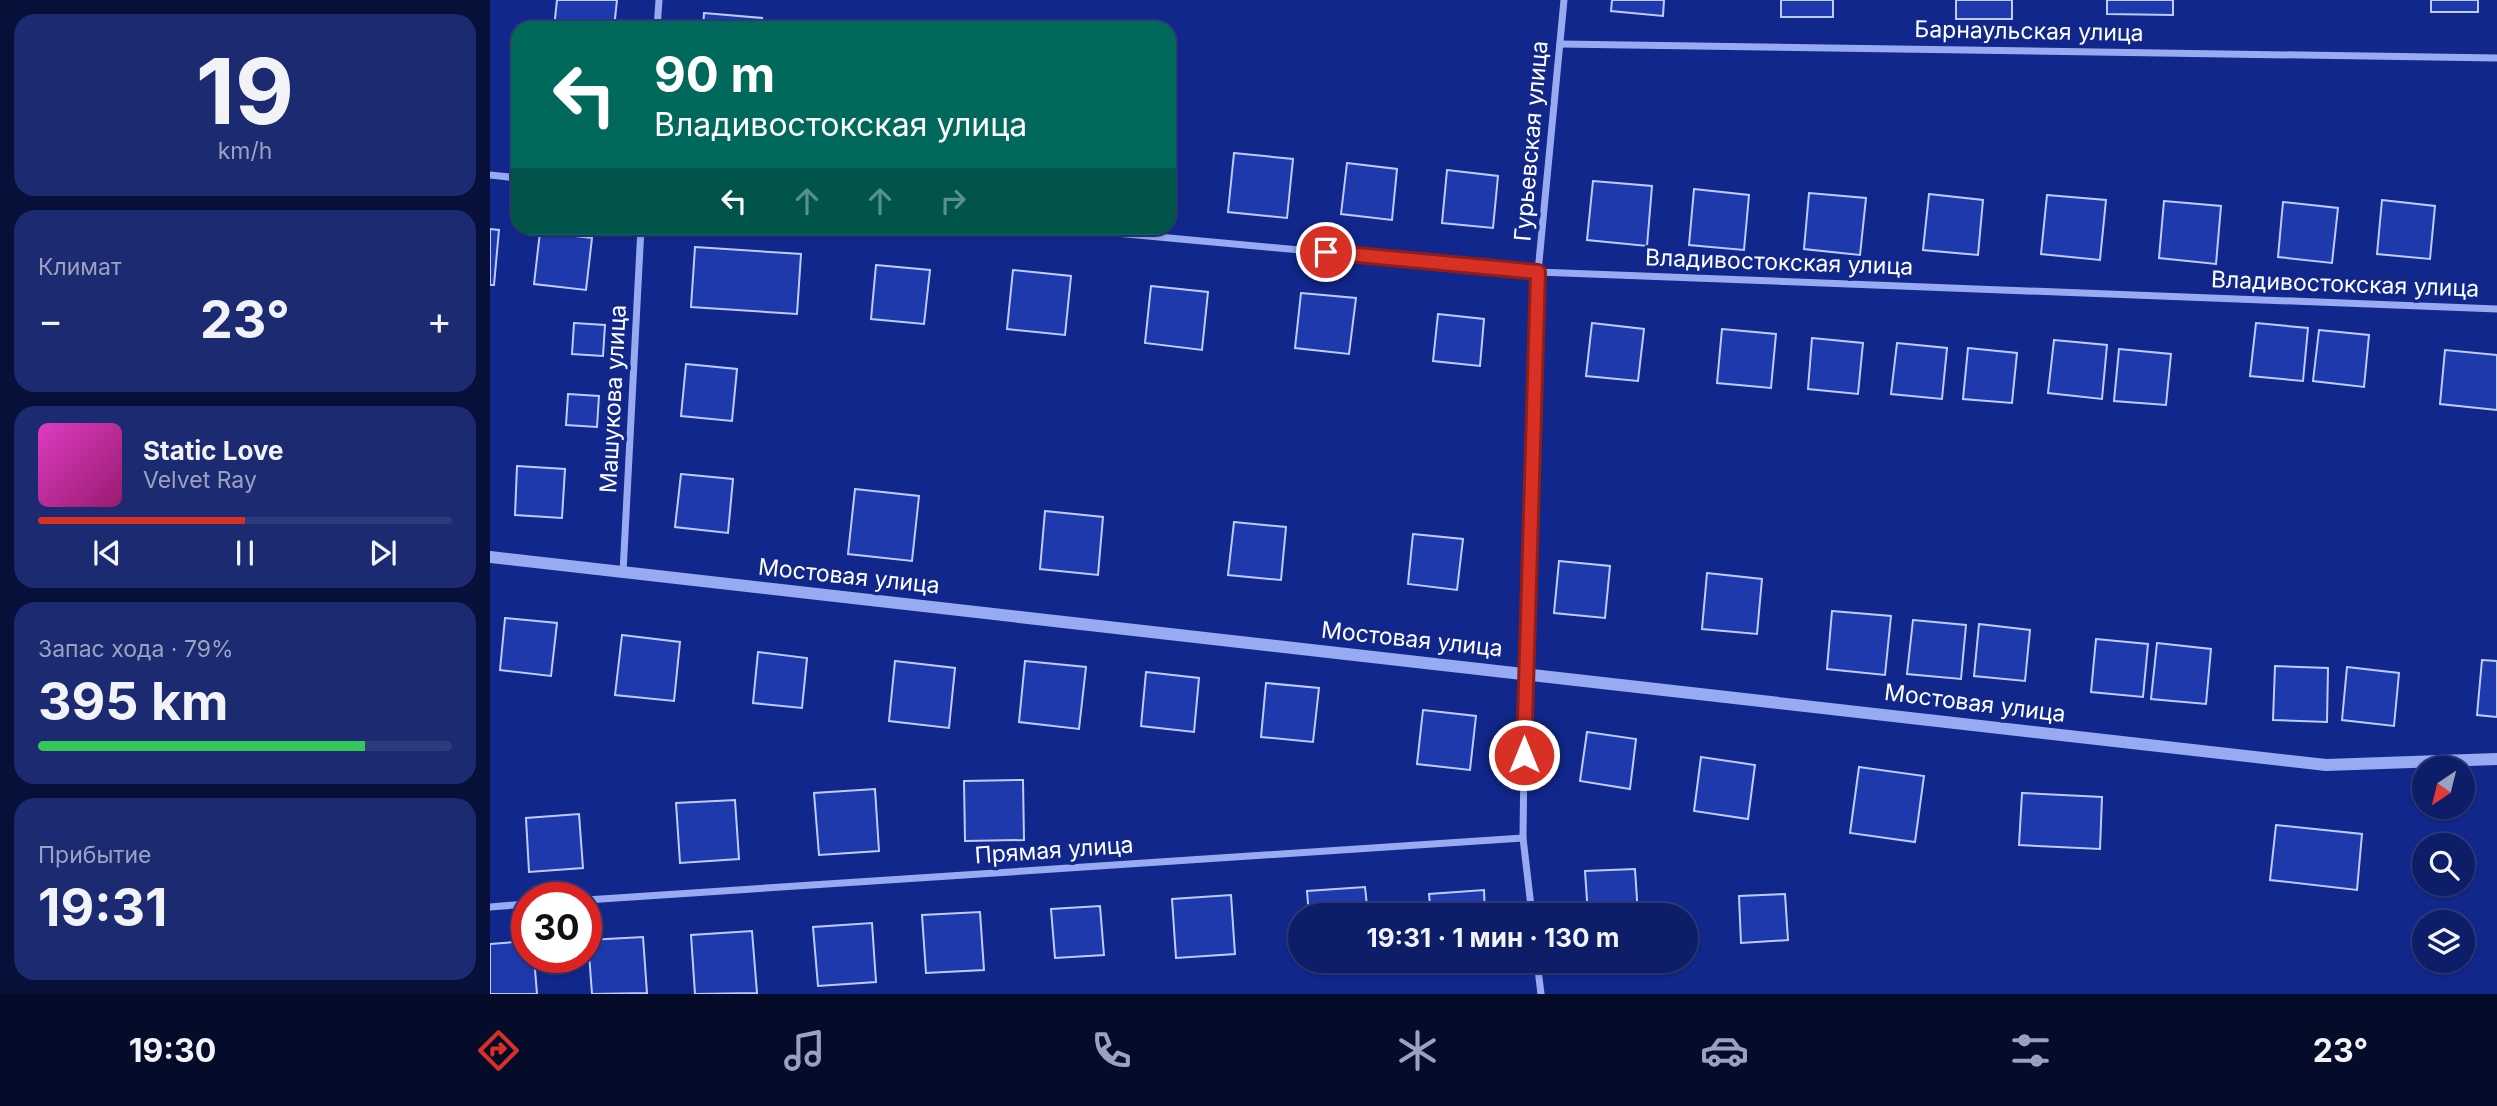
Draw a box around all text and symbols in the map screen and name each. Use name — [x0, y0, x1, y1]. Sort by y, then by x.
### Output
street label: Барнаульская улица — [1914, 15, 2144, 47]
text: 19 — [196, 36, 294, 146]
street label: Гурьевская улица — [1508, 40, 1554, 242]
text: 90 m — [654, 45, 775, 104]
icon: left — [539, 49, 630, 140]
text: Владивостокская улица — [654, 105, 1027, 144]
text: km/h — [218, 137, 272, 165]
icon: left — [715, 182, 753, 220]
icon: ahead — [788, 182, 826, 220]
icon: ahead — [861, 182, 899, 220]
icon: right — [934, 182, 972, 220]
pin — [1296, 222, 1356, 282]
icon: arrive — [1307, 233, 1345, 271]
street label: Владивостокская улица — [1644, 243, 1914, 281]
text: Климат — [38, 253, 122, 281]
street label: Владивостокская улица — [2210, 265, 2480, 303]
text: 23° — [200, 288, 290, 351]
text: − — [38, 297, 63, 343]
text: + — [427, 297, 452, 343]
street label: Машукова улица — [594, 304, 632, 494]
text: Static Love — [143, 435, 284, 466]
text: Velvet Ray — [143, 466, 257, 494]
icon: previous — [88, 534, 126, 572]
icon: pause — [226, 534, 264, 572]
icon: next — [364, 534, 402, 572]
street label: Мостовая улица — [757, 553, 941, 599]
street label: Мостовая улица — [1320, 616, 1504, 662]
text: Запас хода · 79% — [38, 635, 234, 663]
text: 395 km — [38, 670, 229, 733]
street label: Мостовая улица — [1883, 678, 2067, 728]
position arrow — [1487, 718, 1561, 792]
north arrow — [2412, 756, 2474, 819]
map controls — [2412, 756, 2475, 973]
street label: Прямая улица — [974, 830, 1134, 870]
button: search — [2412, 833, 2475, 896]
text: Прибытие — [38, 841, 151, 869]
text: 19:31 — [38, 876, 168, 939]
speed limit sign: 30 — [511, 882, 602, 973]
button: layers — [2412, 910, 2475, 973]
text: 19:31 · 1 мин · 130 m — [1366, 922, 1620, 953]
icon: directions — [474, 1026, 523, 1075]
icon: music — [780, 1026, 829, 1075]
icon: phone — [1087, 1026, 1136, 1075]
icon: climate — [1393, 1026, 1442, 1075]
icon: car — [1700, 1026, 1749, 1075]
icon: filters — [2006, 1026, 2055, 1075]
text: 19:30 — [129, 1031, 216, 1070]
text: 23° — [2313, 1031, 2368, 1070]

